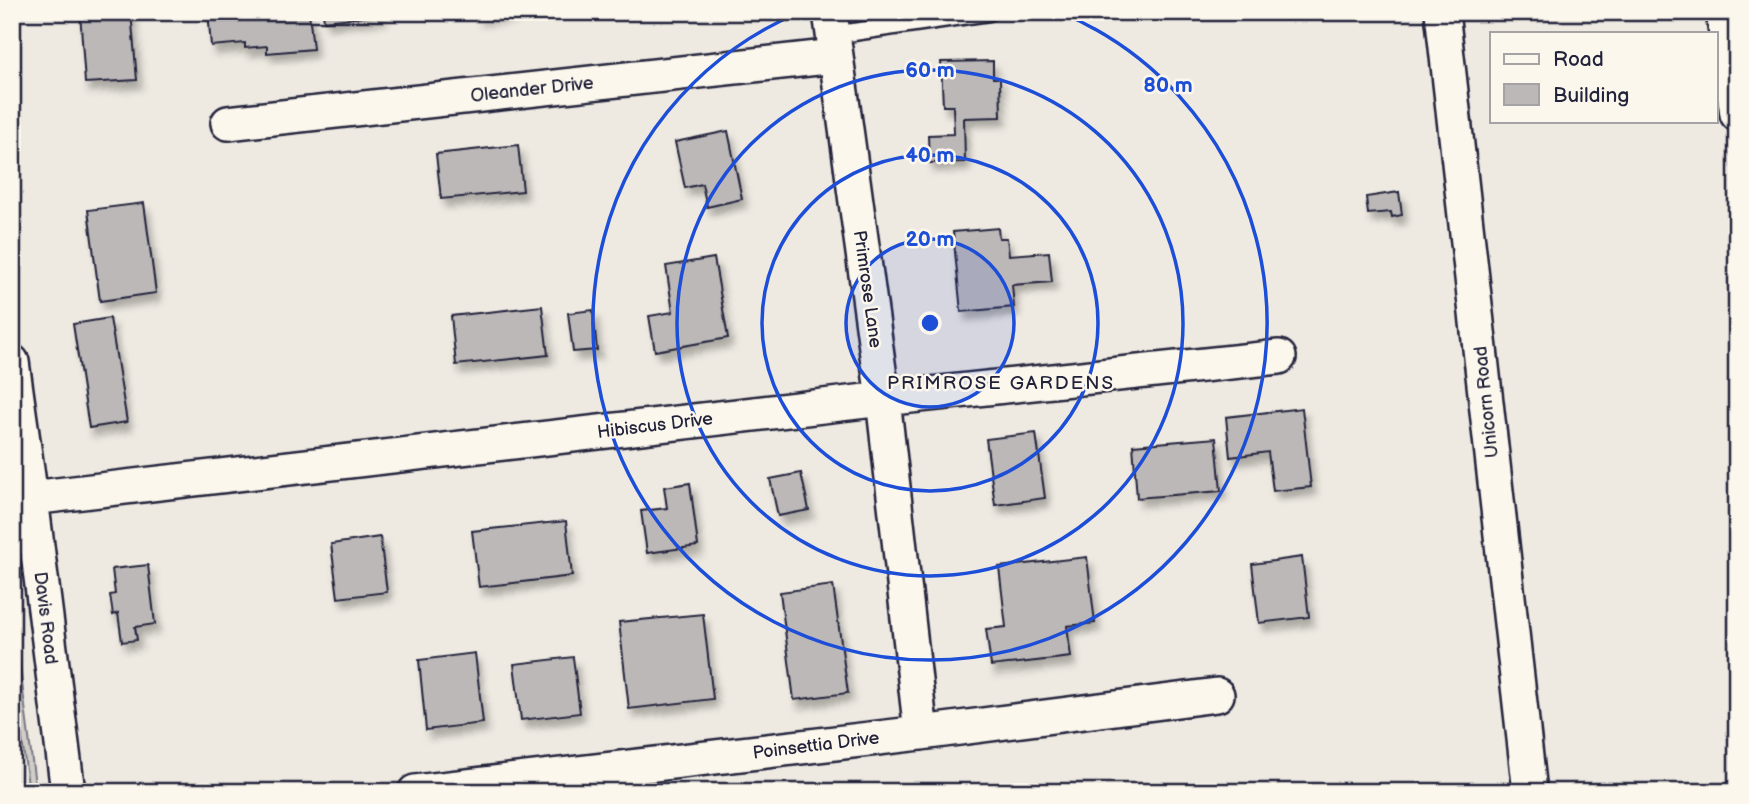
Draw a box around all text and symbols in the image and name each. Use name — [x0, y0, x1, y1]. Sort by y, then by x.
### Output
legend — [1490, 32, 1718, 122]
text: Road — [1553, 47, 1604, 72]
text: 60 m — [905, 58, 955, 83]
street label: Oleander Drive — [470, 73, 595, 106]
text: 80 m — [1143, 73, 1193, 98]
text: Building — [1553, 83, 1629, 108]
text: 40 m — [905, 143, 955, 168]
text: 20 m — [906, 227, 954, 252]
street label: Primrose Lane — [849, 229, 886, 350]
centre of rings — [918, 311, 942, 335]
street label: Unicorn Road — [1470, 345, 1503, 459]
district label: PRIMROSE GARDENS — [887, 372, 1115, 395]
street label: Hibiscus Drive — [596, 408, 714, 443]
street label: Davis Road — [29, 571, 62, 666]
street label: Poinsettia Drive — [752, 727, 881, 764]

